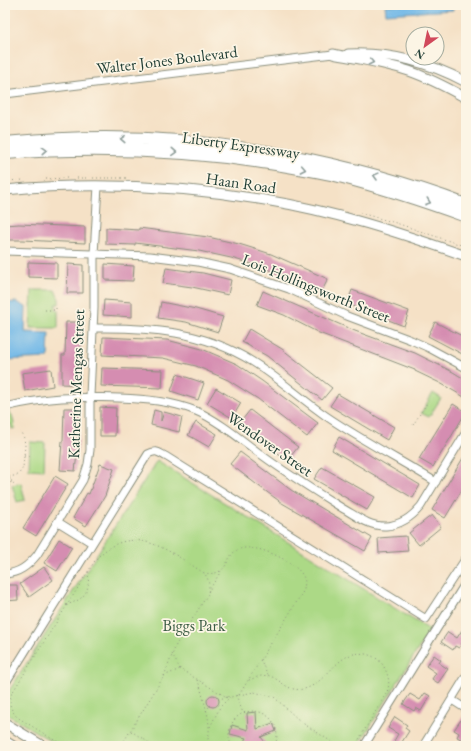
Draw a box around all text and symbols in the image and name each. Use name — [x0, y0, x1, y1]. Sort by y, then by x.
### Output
north arrow — [405, 26, 445, 66]
street label: Walter Jones Boulevard — [95, 41, 240, 79]
text: N — [412, 46, 427, 63]
one-way arrow — [368, 57, 374, 65]
street label: Liberty Expressway — [181, 126, 302, 164]
one-way arrow — [120, 135, 126, 143]
one-way arrow — [41, 146, 47, 154]
one-way arrow — [171, 147, 177, 156]
one-way arrow — [299, 164, 306, 173]
street label: Haan Road — [204, 168, 278, 198]
one-way arrow — [372, 172, 379, 180]
one-way arrow — [424, 198, 431, 206]
street label: Lois Hollingsworth Street — [239, 249, 393, 327]
street label: Katherine Mengas Street — [63, 309, 89, 459]
street label: Wendover Street — [223, 407, 317, 481]
park label: Biggs Park — [163, 615, 226, 636]

